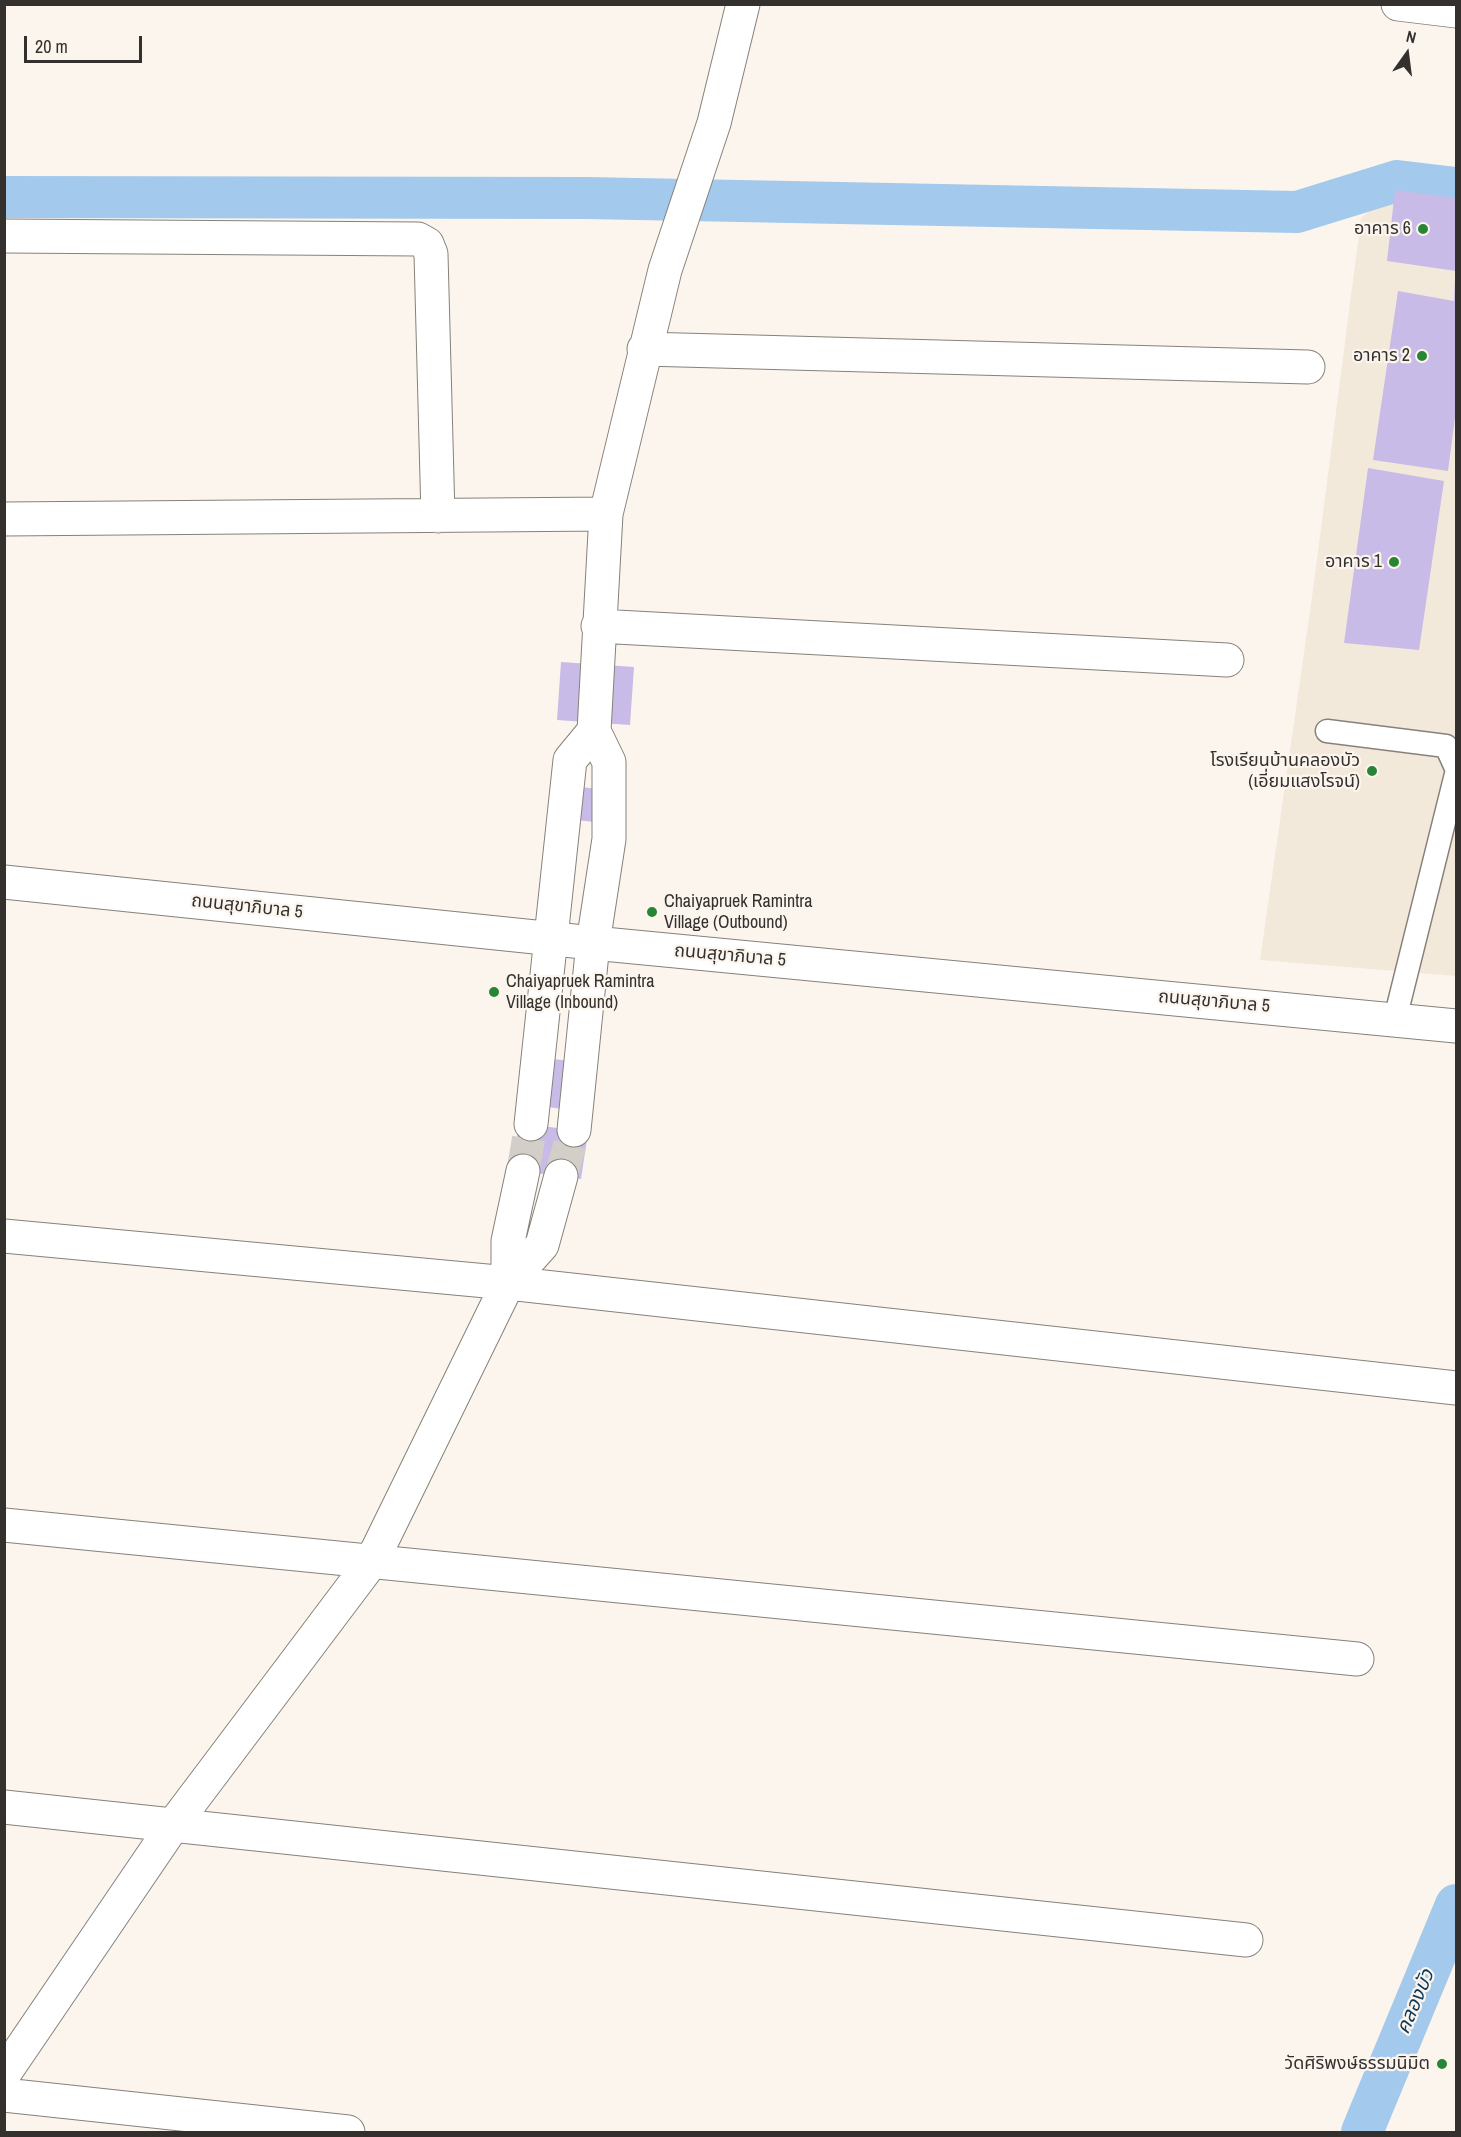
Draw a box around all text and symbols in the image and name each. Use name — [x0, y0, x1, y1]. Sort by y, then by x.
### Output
scale bar — [27, 24, 146, 62]
north arrow — [1377, 24, 1437, 84]
text: N — [1404, 25, 1419, 48]
text: 20 m — [35, 34, 68, 59]
place label: อาคาร 6 — [1354, 218, 1411, 240]
marker: อาคาร 6 — [1416, 222, 1430, 236]
place label: อาคาร 2 — [1353, 345, 1410, 367]
marker: อาคาร 2 — [1415, 349, 1429, 363]
place label: อาคาร 1 — [1325, 551, 1382, 573]
marker: อาคาร 1 — [1387, 555, 1401, 569]
place label: โรงเรียนบ้านคลองบัว (เอี่ยมแสงโรจน์) — [1210, 750, 1360, 792]
marker: โรงเรียนบ้านคลองบัว (เอี่ยมแสงโรจน์) — [1365, 764, 1379, 778]
street label: ถนนสุขาภิบาล 5 — [190, 890, 304, 924]
place label: Chaiyapruek Ramintra Village (Outbound) — [664, 891, 812, 934]
marker: Chaiyapruek Ramintra Village (Outbound) — [645, 905, 659, 919]
street label: ถนนสุขาภิบาล 5 — [673, 940, 787, 972]
place label: Chaiyapruek Ramintra Village (Inbound) — [506, 971, 654, 1014]
marker: Chaiyapruek Ramintra Village (Inbound) — [487, 985, 501, 999]
street label: ถนนสุขาภิบาล 5 — [1157, 986, 1271, 1018]
water label: คลองบัว — [1392, 1966, 1440, 2038]
place label: วัดศิริพงษ์ธรรมนิมิต — [1284, 2053, 1430, 2075]
marker: วัดศิริพงษ์ธรรมนิมิต — [1435, 2057, 1449, 2071]

